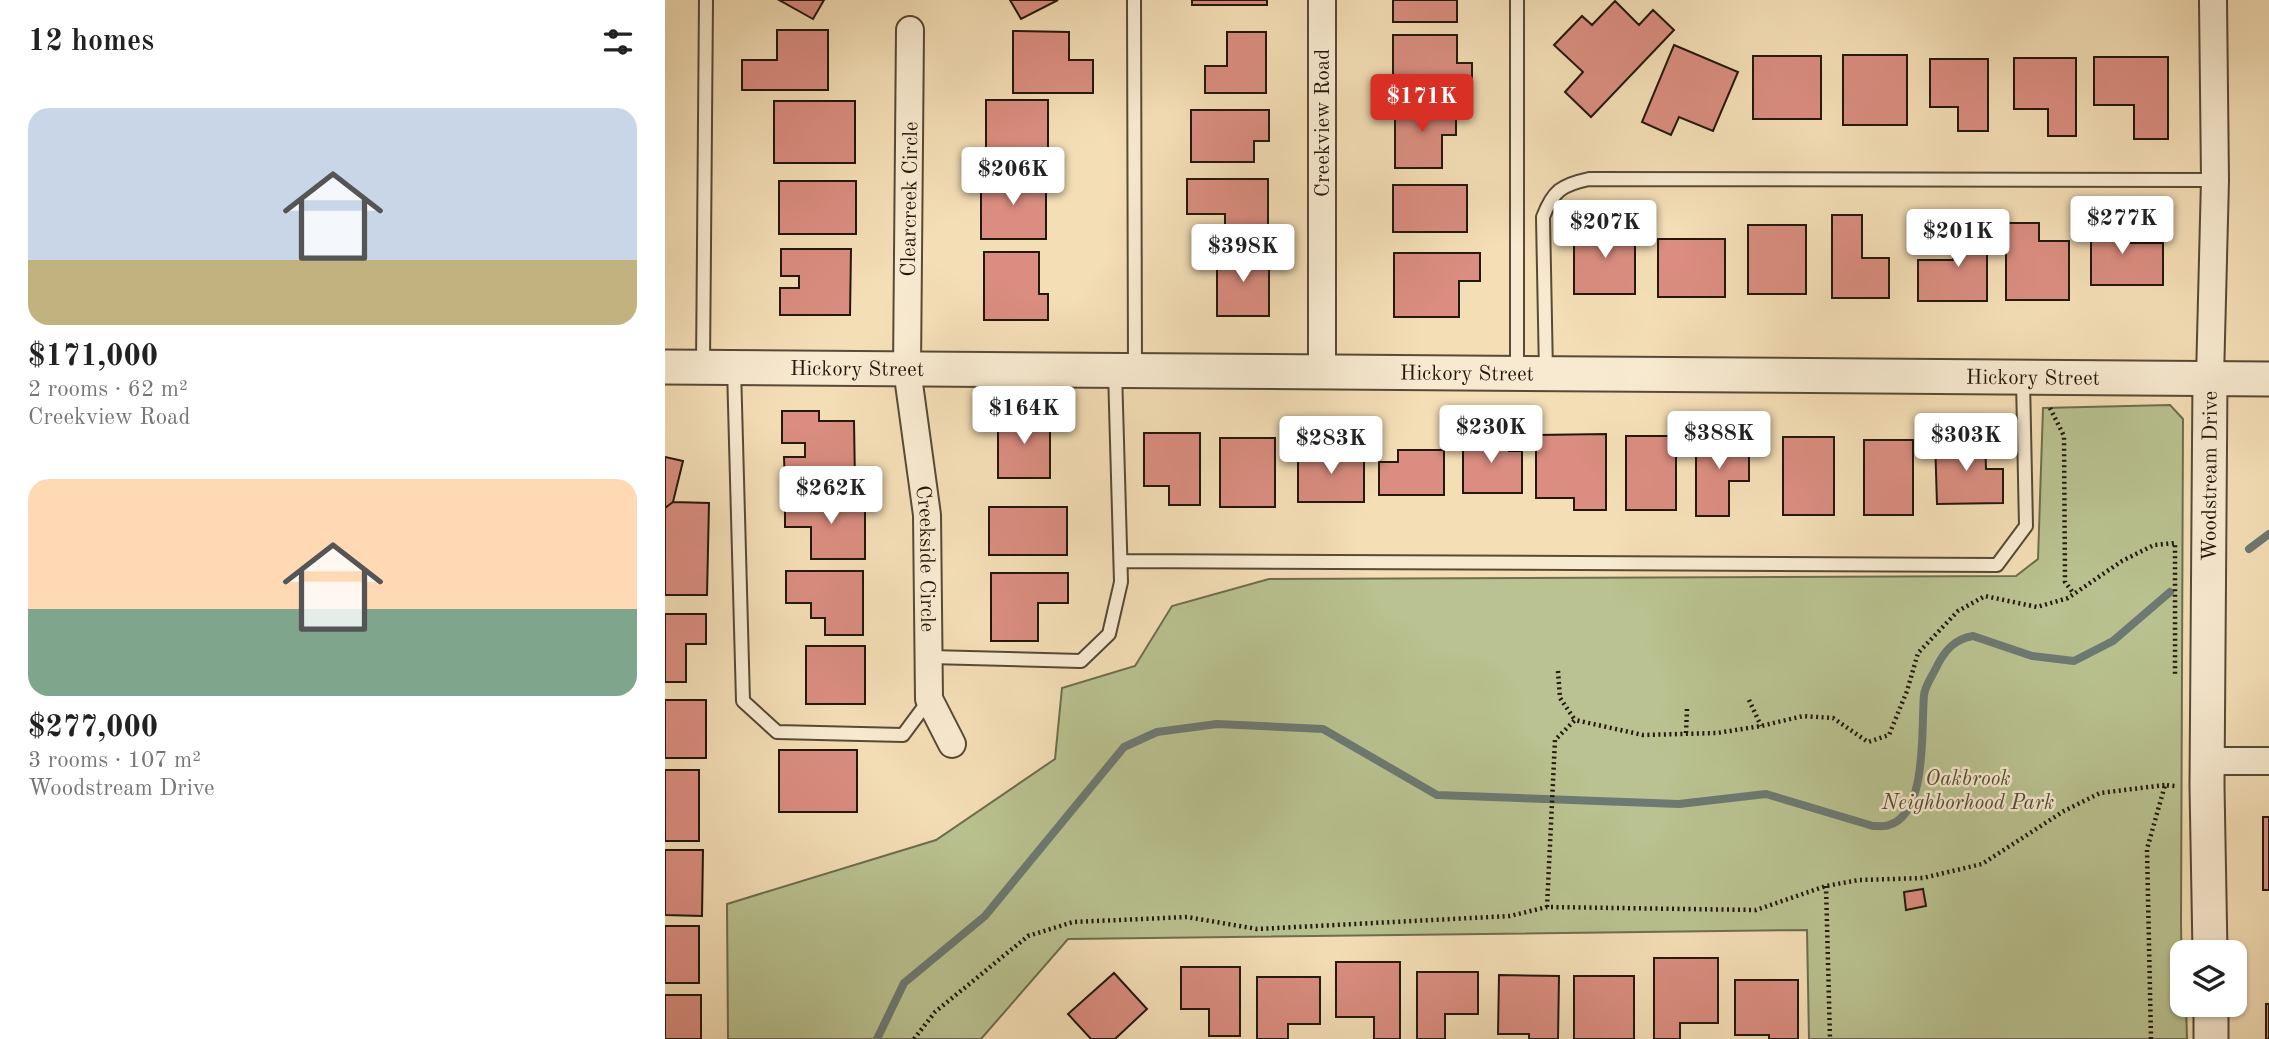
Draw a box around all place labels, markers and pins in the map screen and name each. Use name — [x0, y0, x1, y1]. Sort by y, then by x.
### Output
pin: $171K — [1373, 74, 1471, 134]
pin: $206K — [964, 148, 1062, 207]
pin: $277K — [2073, 196, 2171, 256]
pin: $207K — [1556, 201, 1654, 260]
pin: $201K — [1909, 210, 2007, 269]
pin: $398K — [1194, 224, 1292, 284]
pin: $164K — [975, 386, 1073, 446]
pin: $230K — [1442, 406, 1540, 465]
pin: $388K — [1670, 412, 1768, 471]
pin: $303K — [1917, 414, 2015, 473]
pin: $283K — [1282, 416, 1380, 476]
pin: $262K — [782, 466, 880, 526]

